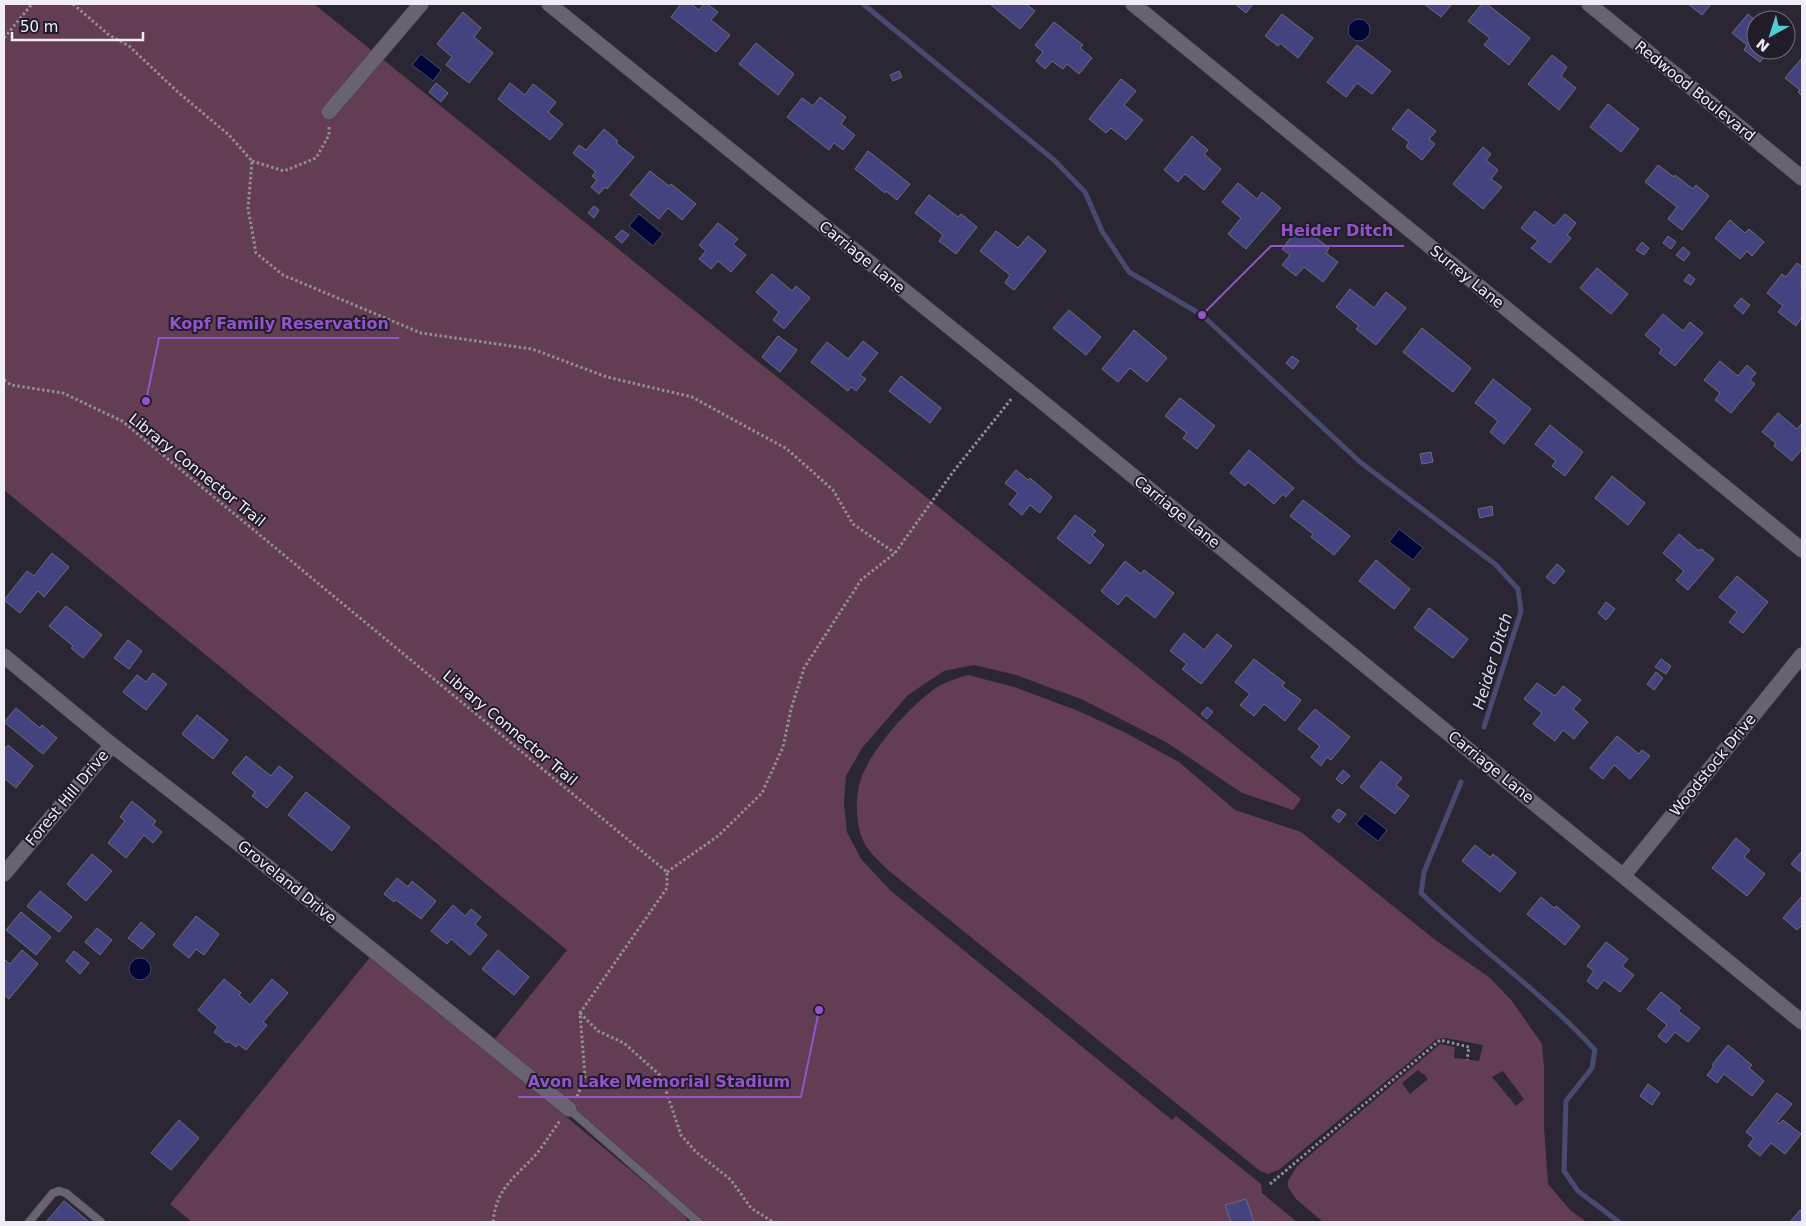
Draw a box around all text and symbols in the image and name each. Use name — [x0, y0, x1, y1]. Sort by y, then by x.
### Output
scale bar — [12, 10, 144, 42]
north arrow — [1746, 10, 1796, 60]
text: 50 m — [20, 18, 58, 36]
text: N — [1753, 35, 1772, 55]
street label: Redwood Boulevard — [1631, 37, 1759, 145]
callout: Heider Ditch — [1271, 215, 1404, 246]
street label: Carriage Lane — [816, 217, 908, 297]
text: Heider Ditch — [1281, 221, 1393, 240]
street label: Surrey Lane — [1426, 242, 1508, 312]
callout: Kopf Family Reservation — [159, 307, 399, 338]
text: Kopf Family Reservation — [169, 314, 389, 333]
street label: Library Connector Trail — [125, 410, 269, 530]
street label: Carriage Lane — [1131, 472, 1223, 552]
water label: Heider Ditch — [1469, 611, 1516, 712]
street label: Library Connector Trail — [439, 666, 581, 790]
street label: Woodstock Drive — [1666, 710, 1760, 820]
street label: Carriage Lane — [1445, 727, 1537, 807]
street label: Forest Hill Drive — [22, 747, 112, 849]
street label: Groveland Drive — [234, 837, 340, 927]
callout: Avon Lake Memorial Stadium — [518, 1066, 801, 1097]
text: Avon Lake Memorial Stadium — [528, 1072, 790, 1091]

